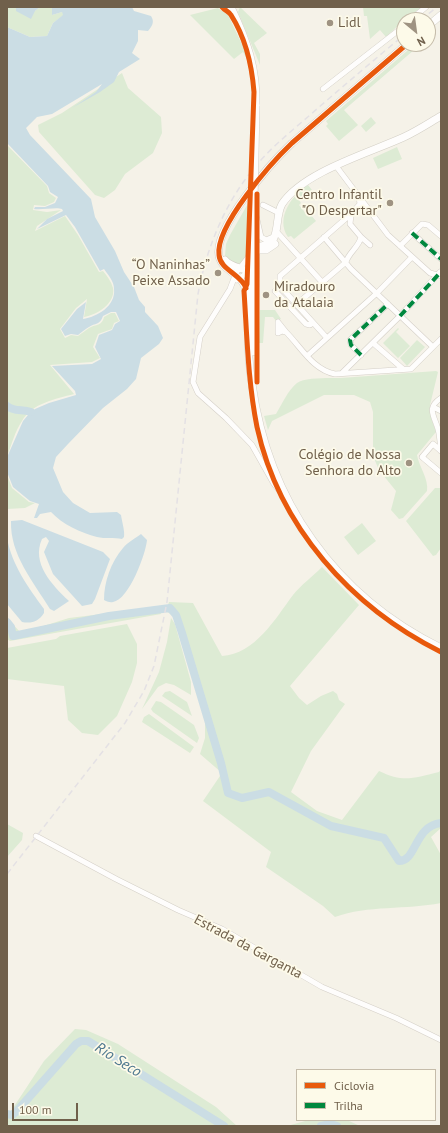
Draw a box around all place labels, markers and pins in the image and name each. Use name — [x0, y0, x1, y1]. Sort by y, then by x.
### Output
place label: Lidl — [338, 15, 361, 31]
marker: Lidl — [325, 18, 335, 28]
place label: Centro Infantil "O Despertar" — [296, 187, 382, 220]
marker: Centro Infantil "O Despertar" — [385, 198, 395, 208]
place label: “O Naninhas” Peixe Assado — [132, 257, 210, 290]
marker: “O Naninhas” Peixe Assado — [213, 268, 223, 278]
place label: Miradouro da Atalaia — [274, 279, 335, 312]
marker: Miradouro da Atalaia — [261, 290, 271, 300]
place label: Colégio de Nossa Senhora do Alto — [298, 447, 401, 480]
marker: Colégio de Nossa Senhora do Alto — [404, 458, 414, 468]

